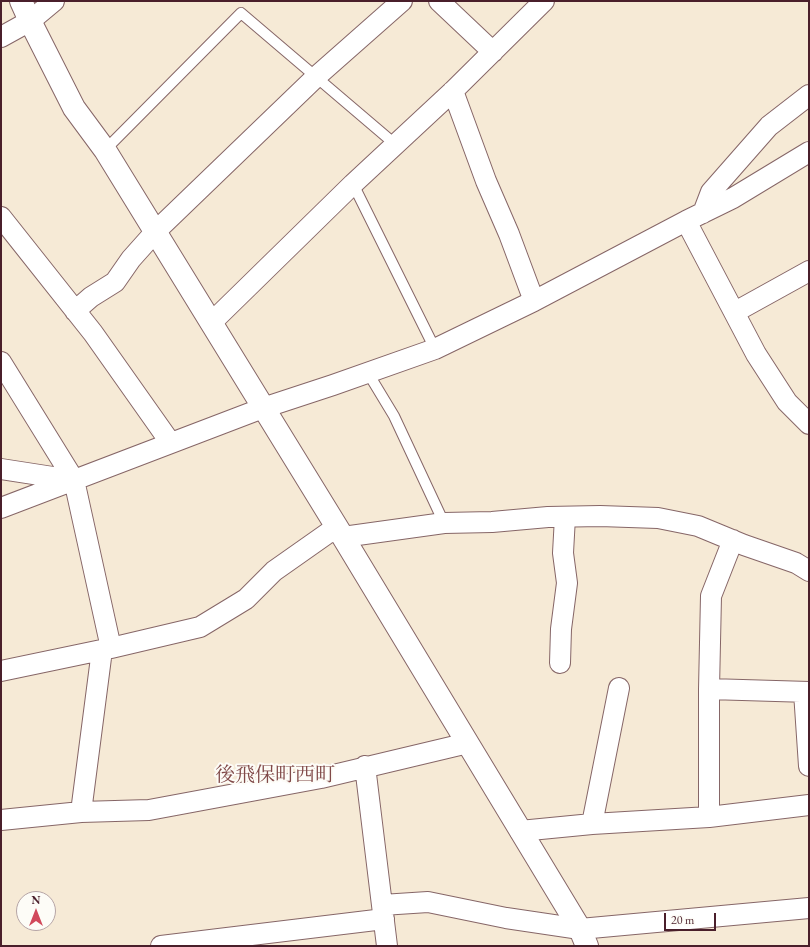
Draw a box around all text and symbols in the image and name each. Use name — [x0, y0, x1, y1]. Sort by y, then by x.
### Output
district label: 後飛保町西町 — [215, 764, 335, 788]
north arrow — [16, 891, 56, 931]
text: N — [32, 893, 40, 907]
scale bar — [666, 905, 718, 931]
text: 20 m — [671, 912, 694, 928]

